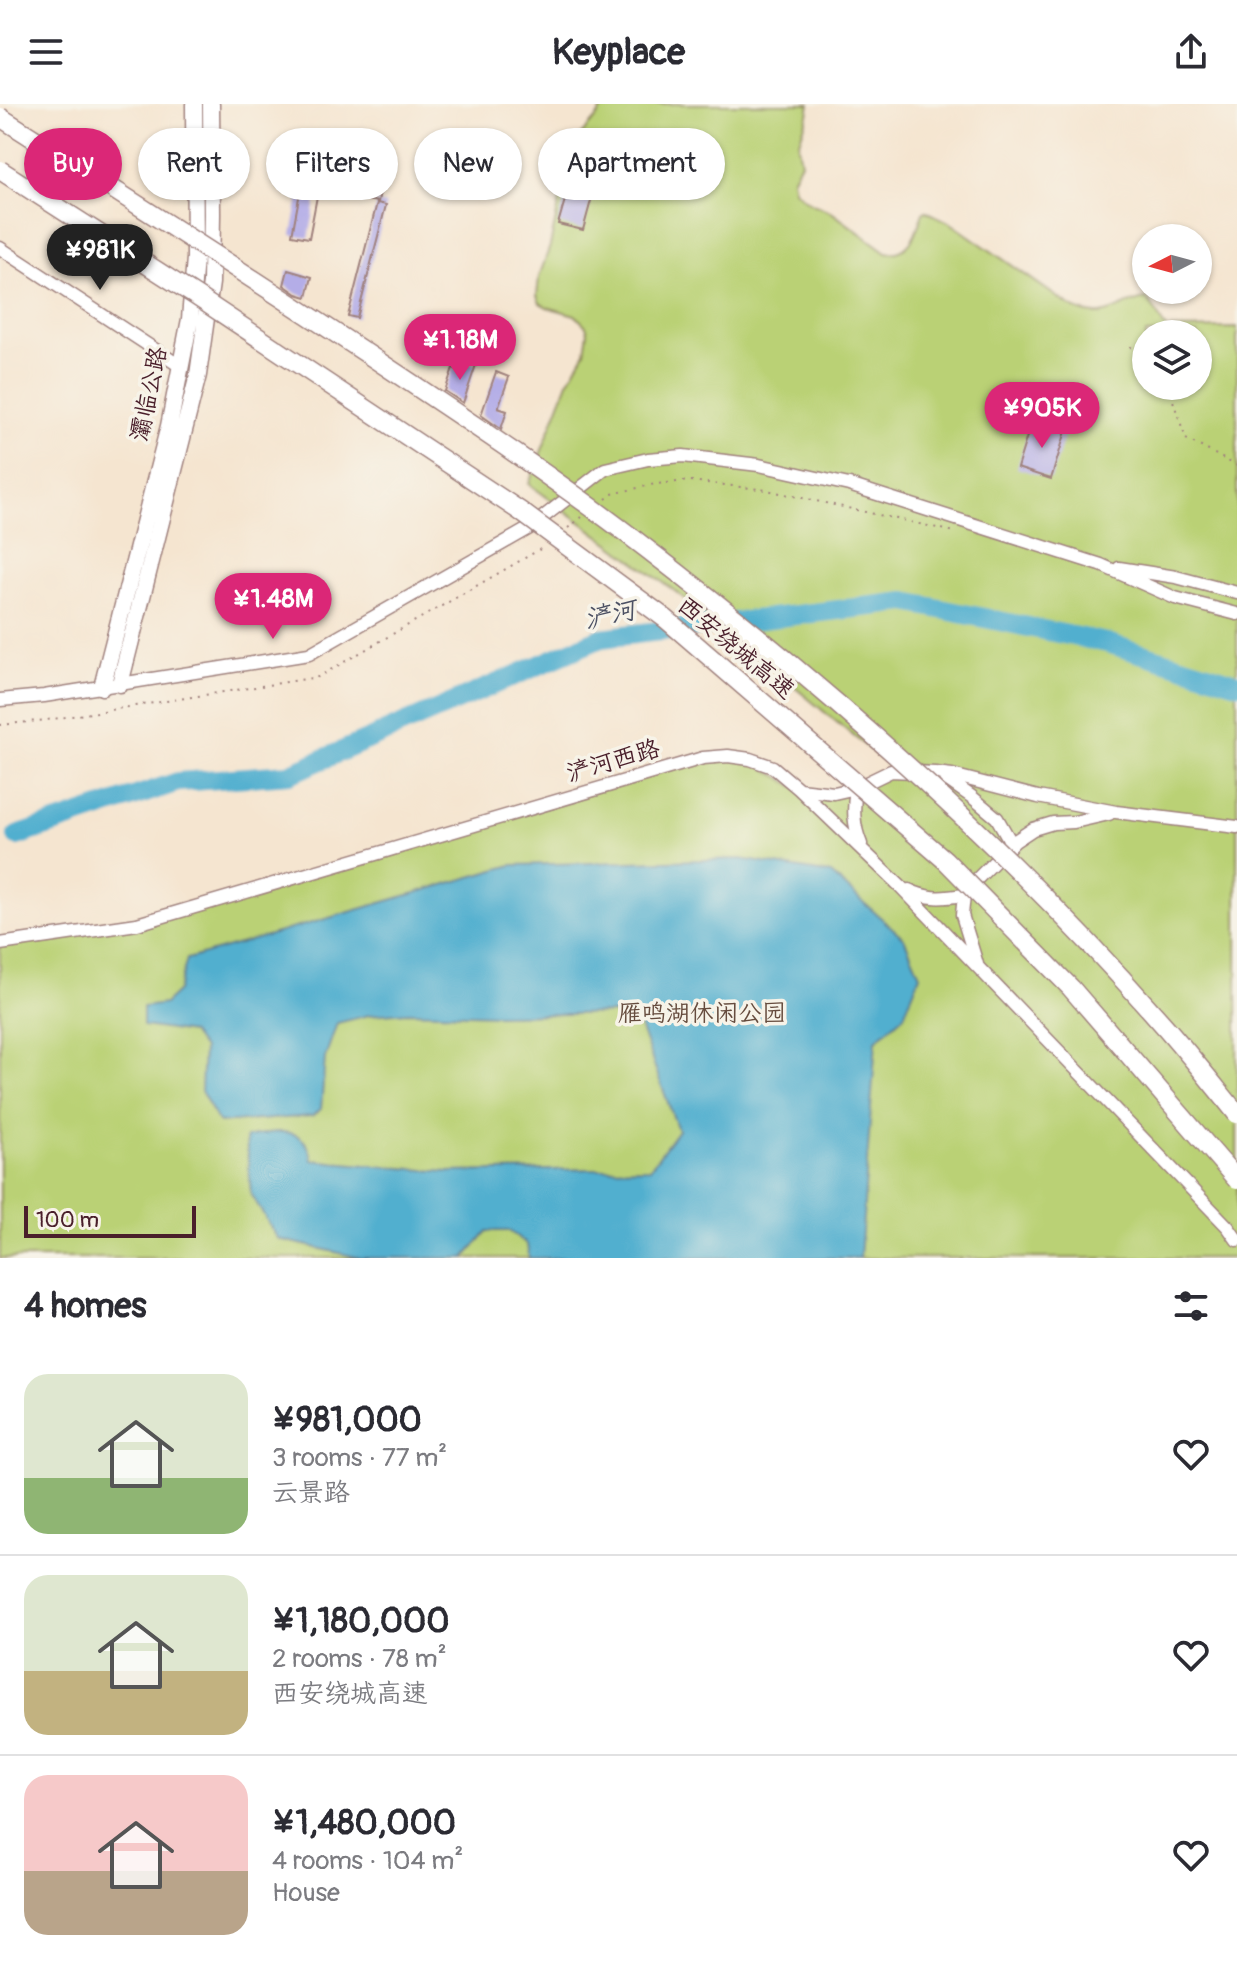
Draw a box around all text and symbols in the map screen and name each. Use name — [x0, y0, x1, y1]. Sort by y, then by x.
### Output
icon: menu — [24, 30, 68, 74]
text: Keyplace — [552, 30, 685, 75]
icon: share — [1169, 30, 1213, 74]
chip: Buy — [24, 128, 122, 200]
chip: Rent — [138, 128, 250, 200]
chip: Filters — [266, 128, 398, 200]
chip: New — [414, 128, 522, 200]
chip: Apartment — [538, 128, 725, 200]
pin: ¥981K — [44, 224, 156, 292]
north arrow — [1132, 224, 1212, 304]
map controls — [1132, 224, 1212, 400]
text: ¥981K — [65, 234, 135, 266]
pin: ¥1.18M — [395, 314, 525, 382]
button: layers — [1132, 320, 1212, 400]
text: ¥1.18M — [422, 324, 498, 356]
street label: 灞临公路 — [125, 344, 173, 444]
pin: ¥905K — [986, 382, 1098, 450]
text: ¥905K — [1003, 392, 1081, 424]
pin: ¥1.48M — [208, 573, 338, 641]
text: ¥1.48M — [233, 583, 313, 615]
street label: 西安绕城高速 — [672, 591, 800, 705]
water label: 浐河 — [581, 593, 643, 636]
street label: 浐河西路 — [563, 734, 663, 788]
park label: 雁鸣湖休闲公园 — [618, 999, 786, 1028]
scale bar — [24, 1202, 196, 1238]
text: 100 m — [36, 1206, 99, 1234]
icon: filters — [1169, 1284, 1213, 1328]
text: 4 homes — [24, 1285, 146, 1328]
text: ¥981,000 — [272, 1399, 422, 1442]
icon: home — [88, 1406, 184, 1502]
icon: heart — [1169, 1432, 1213, 1476]
text: 3 rooms · 77 m² — [272, 1442, 447, 1474]
text: 云景路 — [272, 1477, 350, 1509]
text: ¥1,180,000 — [272, 1600, 449, 1643]
icon: home — [88, 1607, 184, 1703]
icon: heart — [1169, 1633, 1213, 1677]
text: 2 rooms · 78 m² — [272, 1643, 447, 1675]
text: 西安绕城高速 — [272, 1678, 428, 1710]
text: ¥1,480,000 — [272, 1802, 456, 1845]
icon: home — [88, 1807, 184, 1903]
icon: heart — [1169, 1833, 1213, 1877]
text: 4 rooms · 104 m² — [272, 1845, 463, 1877]
text: House — [272, 1877, 340, 1909]

